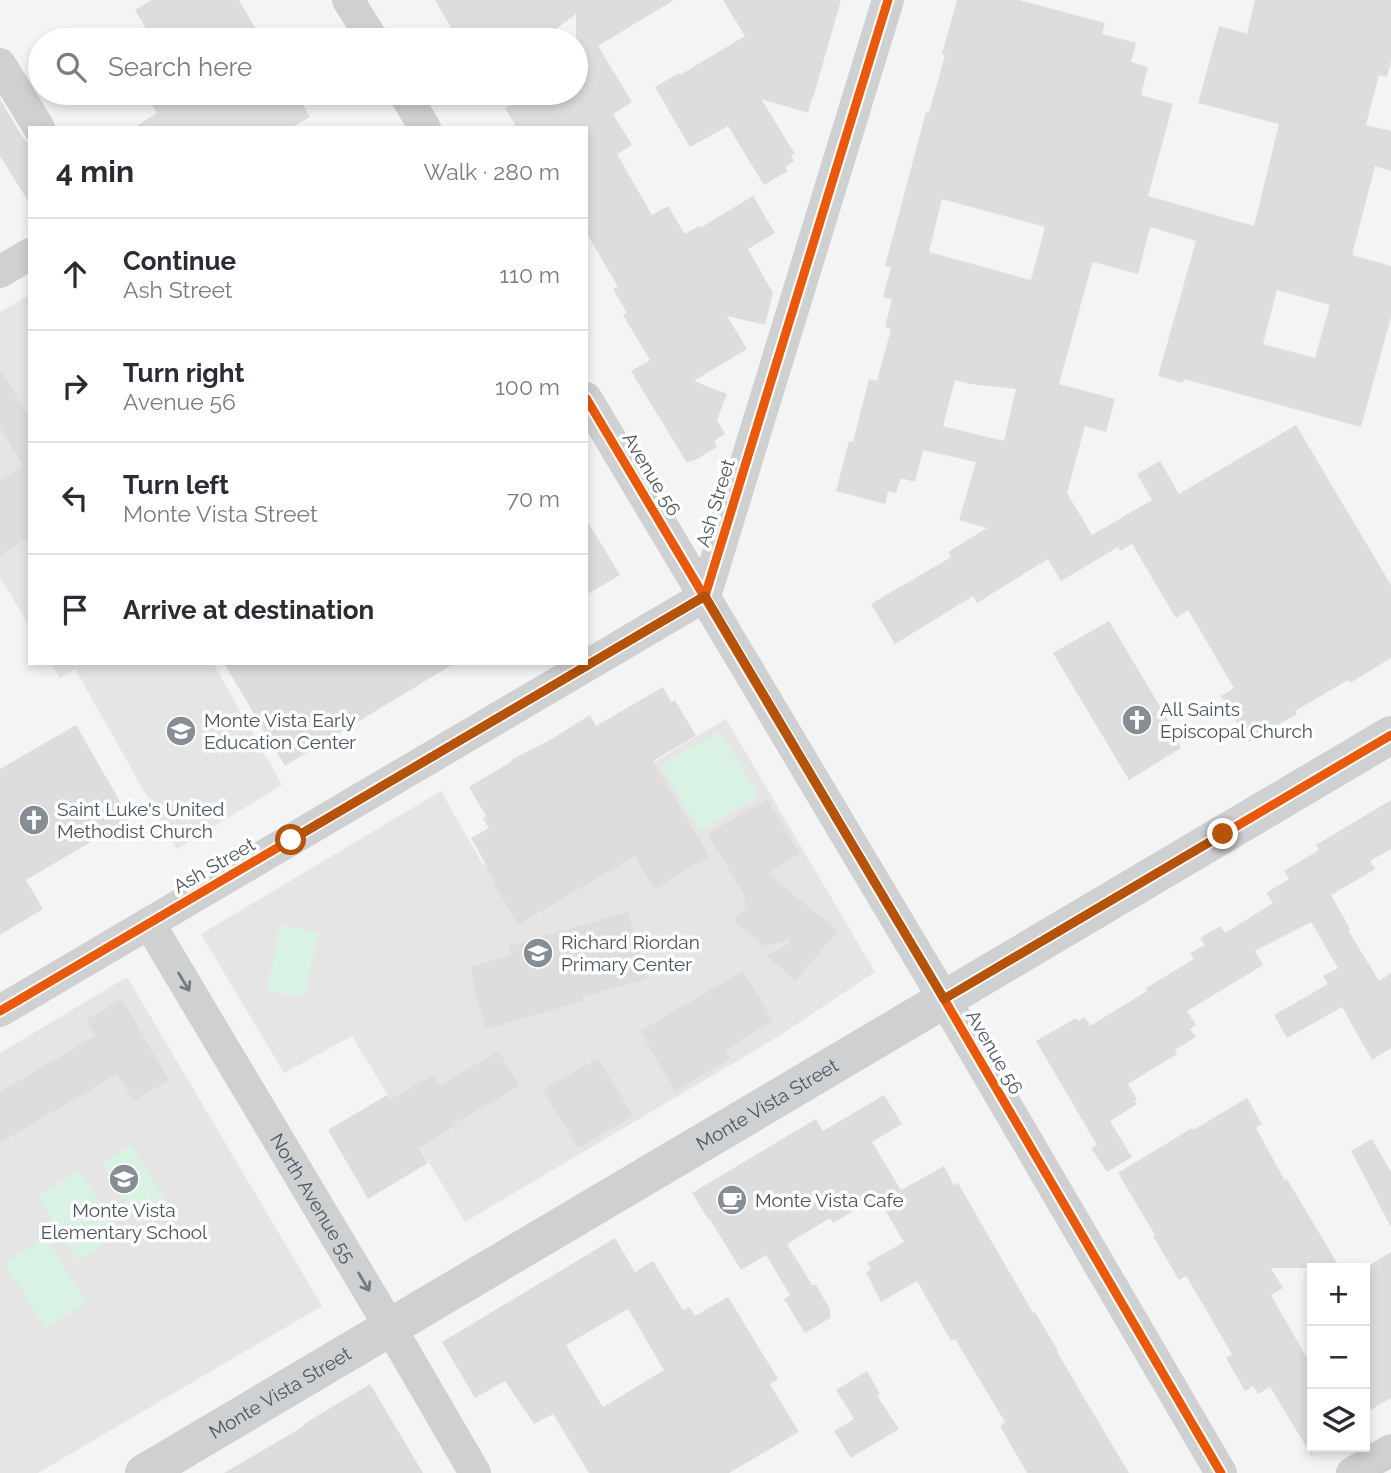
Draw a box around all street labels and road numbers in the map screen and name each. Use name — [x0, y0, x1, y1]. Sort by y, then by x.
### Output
street label: Avenue 56 — [619, 428, 685, 520]
street label: Ash Street — [691, 456, 739, 549]
street label: Ash Street — [169, 833, 259, 897]
street label: Avenue 56 — [962, 1006, 1028, 1098]
street label: Monte Vista Street — [692, 1053, 842, 1155]
street label: North Avenue 55 — [266, 1129, 360, 1266]
street label: Monte Vista Street — [205, 1342, 355, 1443]

